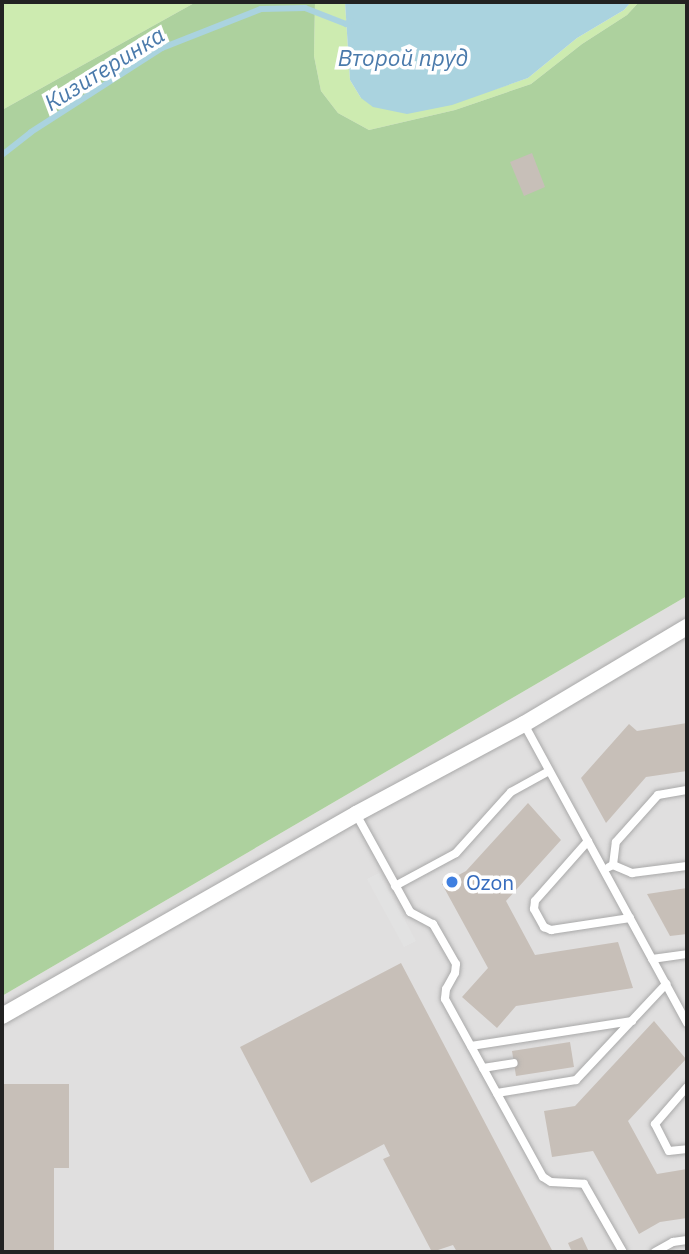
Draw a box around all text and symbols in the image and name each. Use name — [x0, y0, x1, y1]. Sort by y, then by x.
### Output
water label: Кизитеринка — [39, 20, 169, 116]
water label: Второй пруд — [338, 43, 468, 71]
place label: Ozon — [466, 869, 514, 895]
marker: Ozon — [444, 874, 460, 890]

